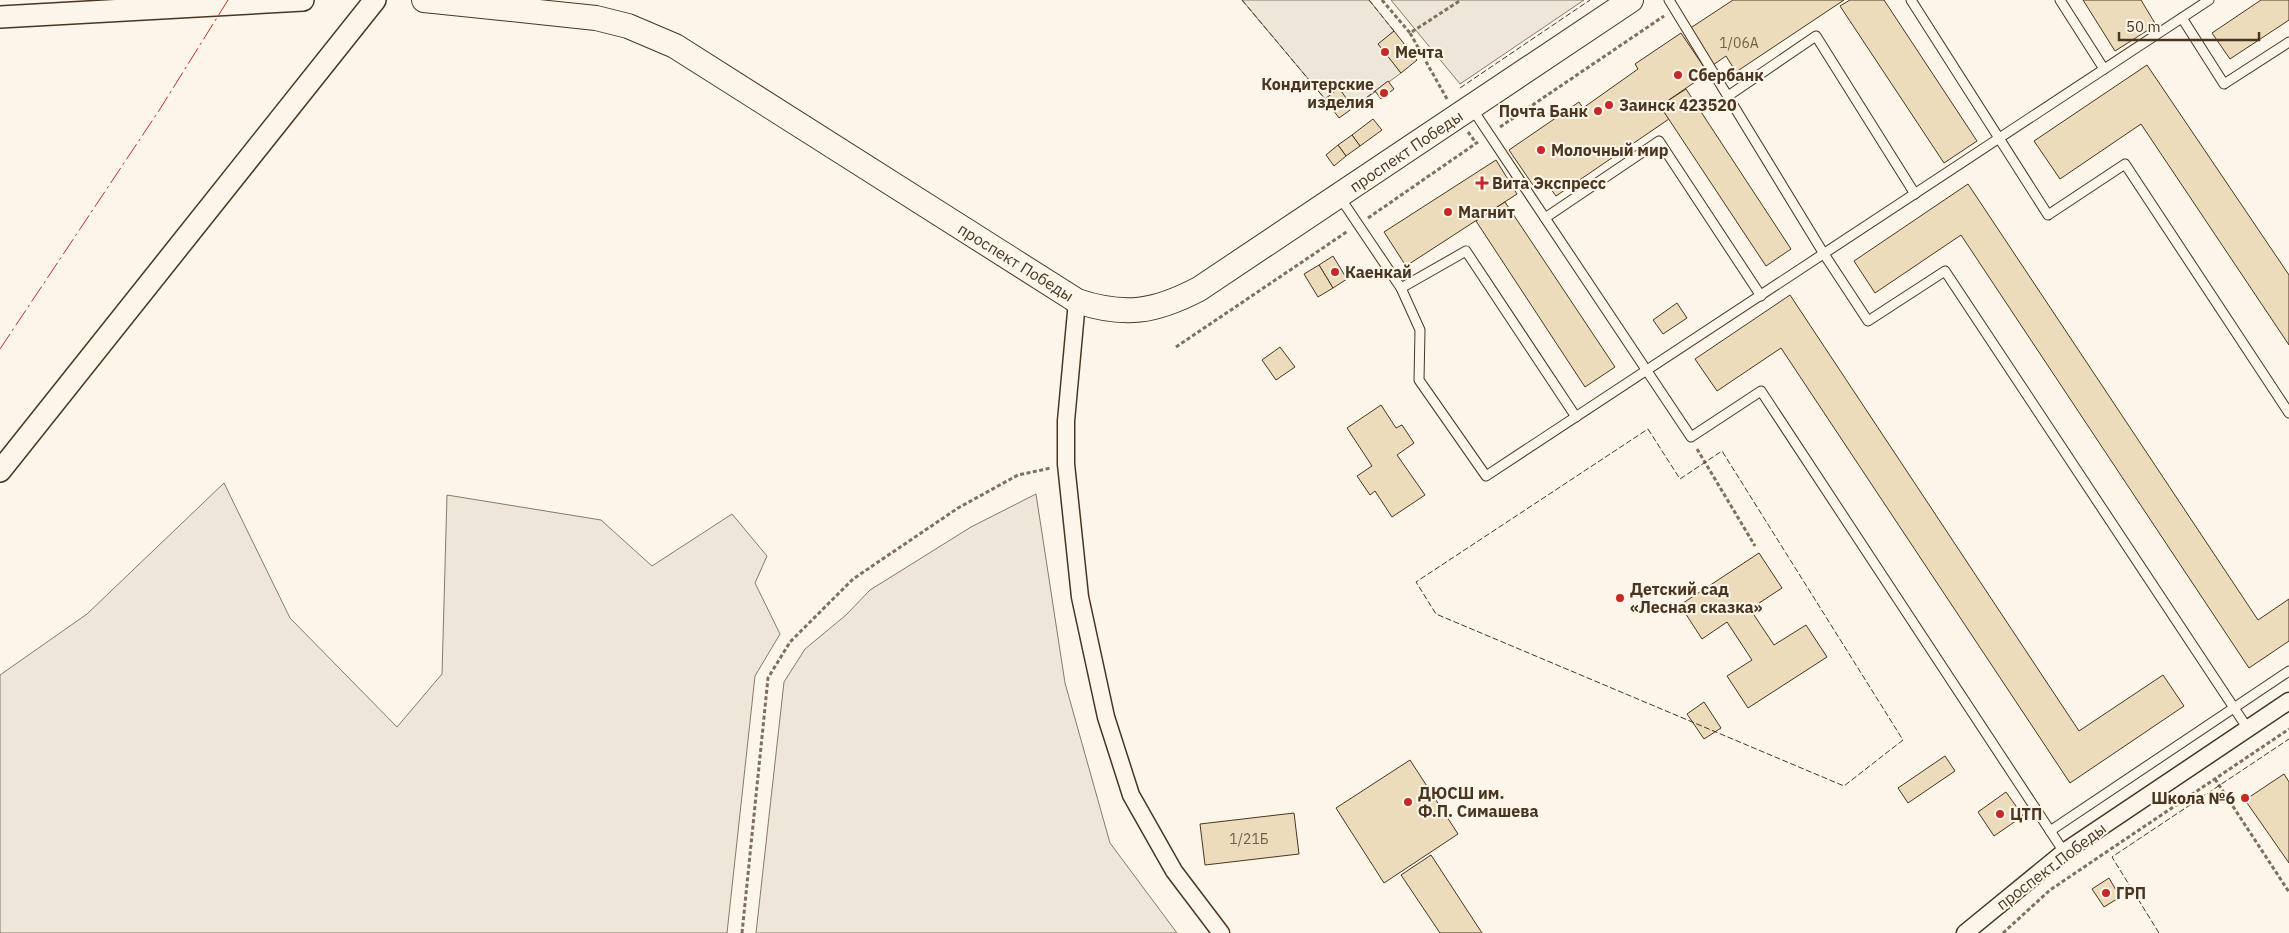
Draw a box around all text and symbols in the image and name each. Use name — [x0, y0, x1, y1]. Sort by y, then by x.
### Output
scale bar — [2119, 10, 2259, 42]
text: 50 m — [2126, 17, 2161, 36]
house number: 1/06А — [1719, 34, 1759, 52]
place label: Мечта — [1395, 42, 1443, 62]
marker: Мечта — [1379, 46, 1391, 58]
place label: Сбербанк — [1688, 65, 1764, 85]
marker: Сбербанк — [1672, 69, 1684, 81]
place label: Кондитерские изделия — [1261, 74, 1374, 112]
marker: Кондитерские изделия — [1378, 87, 1390, 99]
place label: Заинск 423520 — [1619, 95, 1737, 115]
marker: Заинск 423520 — [1603, 99, 1615, 111]
place label: Почта Банк — [1499, 101, 1588, 121]
marker: Почта Банк — [1592, 105, 1604, 117]
street label: проспект Победы — [1345, 106, 1467, 196]
place label: Молочный мир — [1551, 140, 1669, 160]
marker: Молочный мир — [1535, 144, 1547, 156]
place label: Вита Экспресс — [1492, 173, 1606, 193]
marker: Вита Экспресс — [1476, 177, 1488, 189]
place label: Магнит — [1458, 202, 1515, 222]
marker: Магнит — [1442, 206, 1454, 218]
street label: проспект Победы — [954, 218, 1078, 306]
place label: Каенкай — [1345, 262, 1412, 282]
marker: Каенкай — [1329, 266, 1341, 278]
place label: Детский сад «Лесная сказка» — [1630, 579, 1763, 617]
marker: Детский сад «Лесная сказка» — [1614, 592, 1626, 604]
place label: ДЮСШ им. Ф.П. Симашева — [1418, 783, 1539, 821]
place label: Школа №6 — [2151, 788, 2235, 808]
marker: Школа №6 — [2239, 792, 2251, 804]
marker: ДЮСШ им. Ф.П. Симашева — [1402, 796, 1414, 808]
place label: ЦТП — [2010, 804, 2042, 824]
marker: ЦТП — [1994, 808, 2006, 820]
street label: проспект Победы — [1992, 818, 2110, 914]
house number: 1/21Б — [1229, 830, 1269, 848]
place label: ГРП — [2116, 883, 2146, 903]
marker: ГРП — [2100, 887, 2112, 899]

